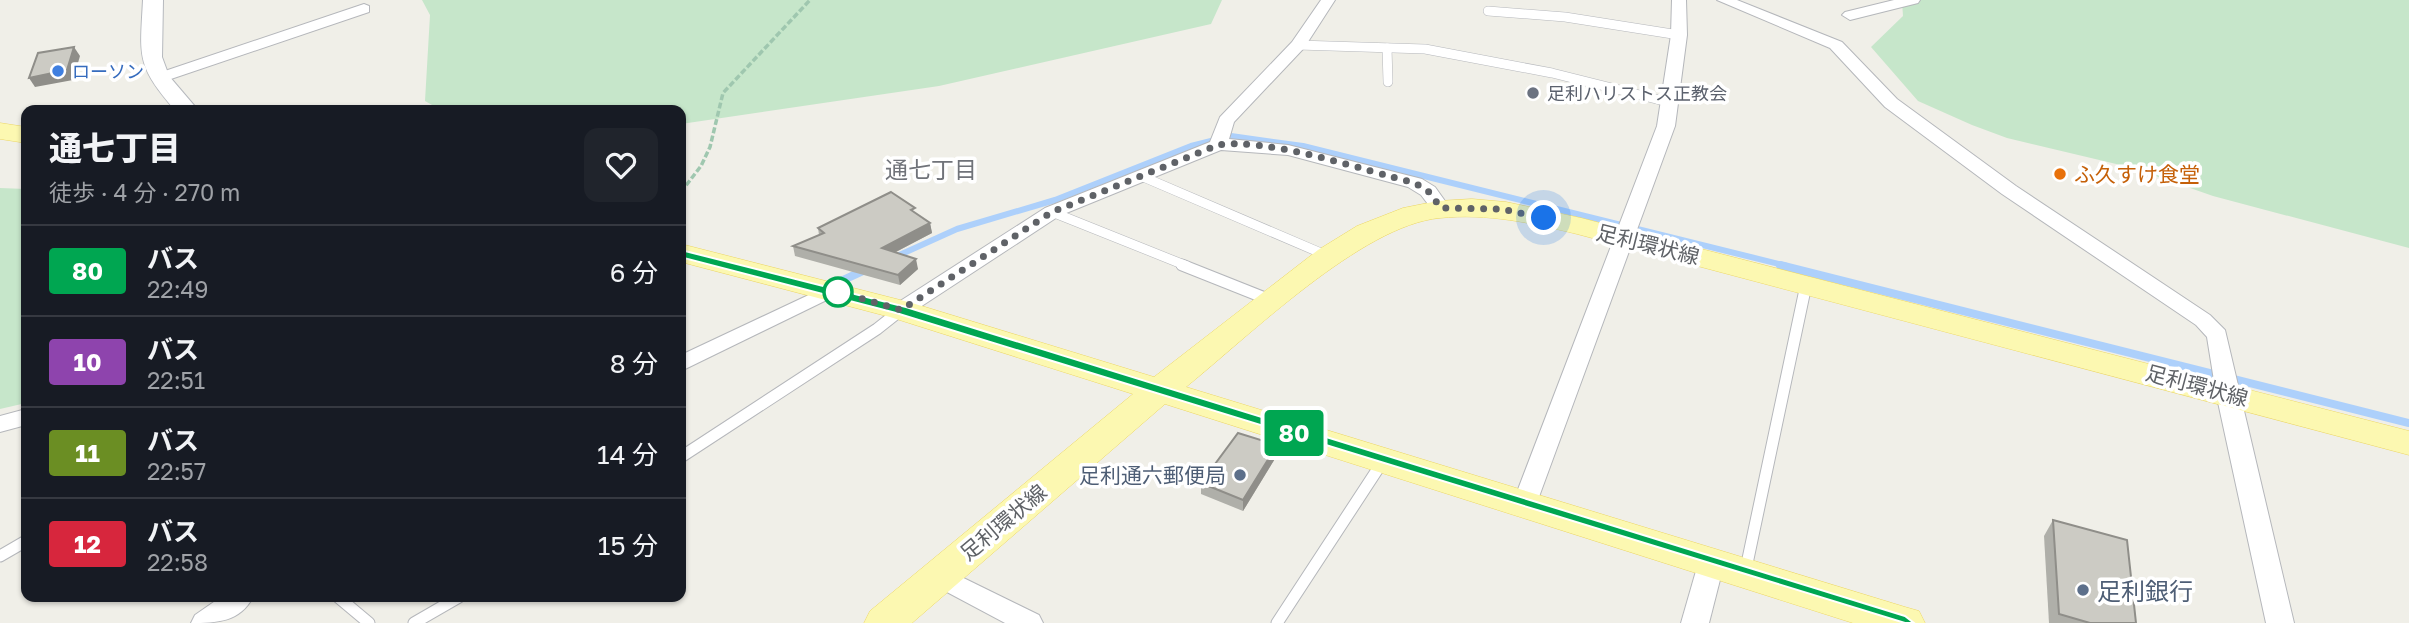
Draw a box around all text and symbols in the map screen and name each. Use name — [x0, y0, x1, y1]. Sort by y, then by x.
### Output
place label: ローソン — [72, 60, 144, 82]
marker: ローソン — [50, 63, 66, 79]
place label: 足利ハリストス正教会 — [1547, 82, 1727, 104]
marker: 足利ハリストス正教会 — [1525, 85, 1541, 101]
text: 通七丁目 — [49, 128, 181, 167]
button: heart — [584, 128, 658, 202]
district label: 通七丁目 — [885, 155, 977, 183]
place label: ふ久すけ食堂 — [2074, 161, 2200, 187]
marker: ふ久すけ食堂 — [2052, 166, 2068, 182]
text: 徒歩 · 4 分 · 270 m — [49, 178, 240, 206]
your location — [1526, 200, 1561, 235]
street label: 足利環状線 — [1594, 219, 1702, 269]
text: バス — [147, 243, 199, 274]
text: 80 — [72, 256, 103, 285]
text: 6 分 — [610, 257, 658, 288]
text: 22:49 — [147, 275, 209, 303]
unlabelled marker — [823, 277, 853, 307]
text: バス — [147, 334, 199, 365]
text: 10 — [74, 347, 101, 376]
text: 8 分 — [610, 348, 658, 379]
street label: 足利環状線 — [2143, 359, 2251, 411]
text: 22:51 — [147, 366, 205, 394]
line badge: 80 — [1262, 410, 1326, 456]
text: 80 — [1279, 418, 1309, 447]
text: バス — [147, 425, 199, 456]
text: 11 — [75, 438, 100, 467]
text: 14 分 — [597, 439, 658, 470]
text: 22:57 — [147, 457, 206, 485]
place label: 足利通六郵便局 — [1079, 462, 1226, 488]
marker: 足利通六郵便局 — [1232, 467, 1248, 483]
street label: 足利環状線 — [954, 478, 1052, 566]
text: バス — [147, 516, 199, 547]
text: 12 — [74, 529, 101, 558]
text: 15 分 — [598, 530, 658, 561]
text: 22:58 — [147, 548, 208, 576]
place label: 足利銀行 — [2097, 576, 2193, 605]
marker: 足利銀行 — [2075, 582, 2091, 598]

